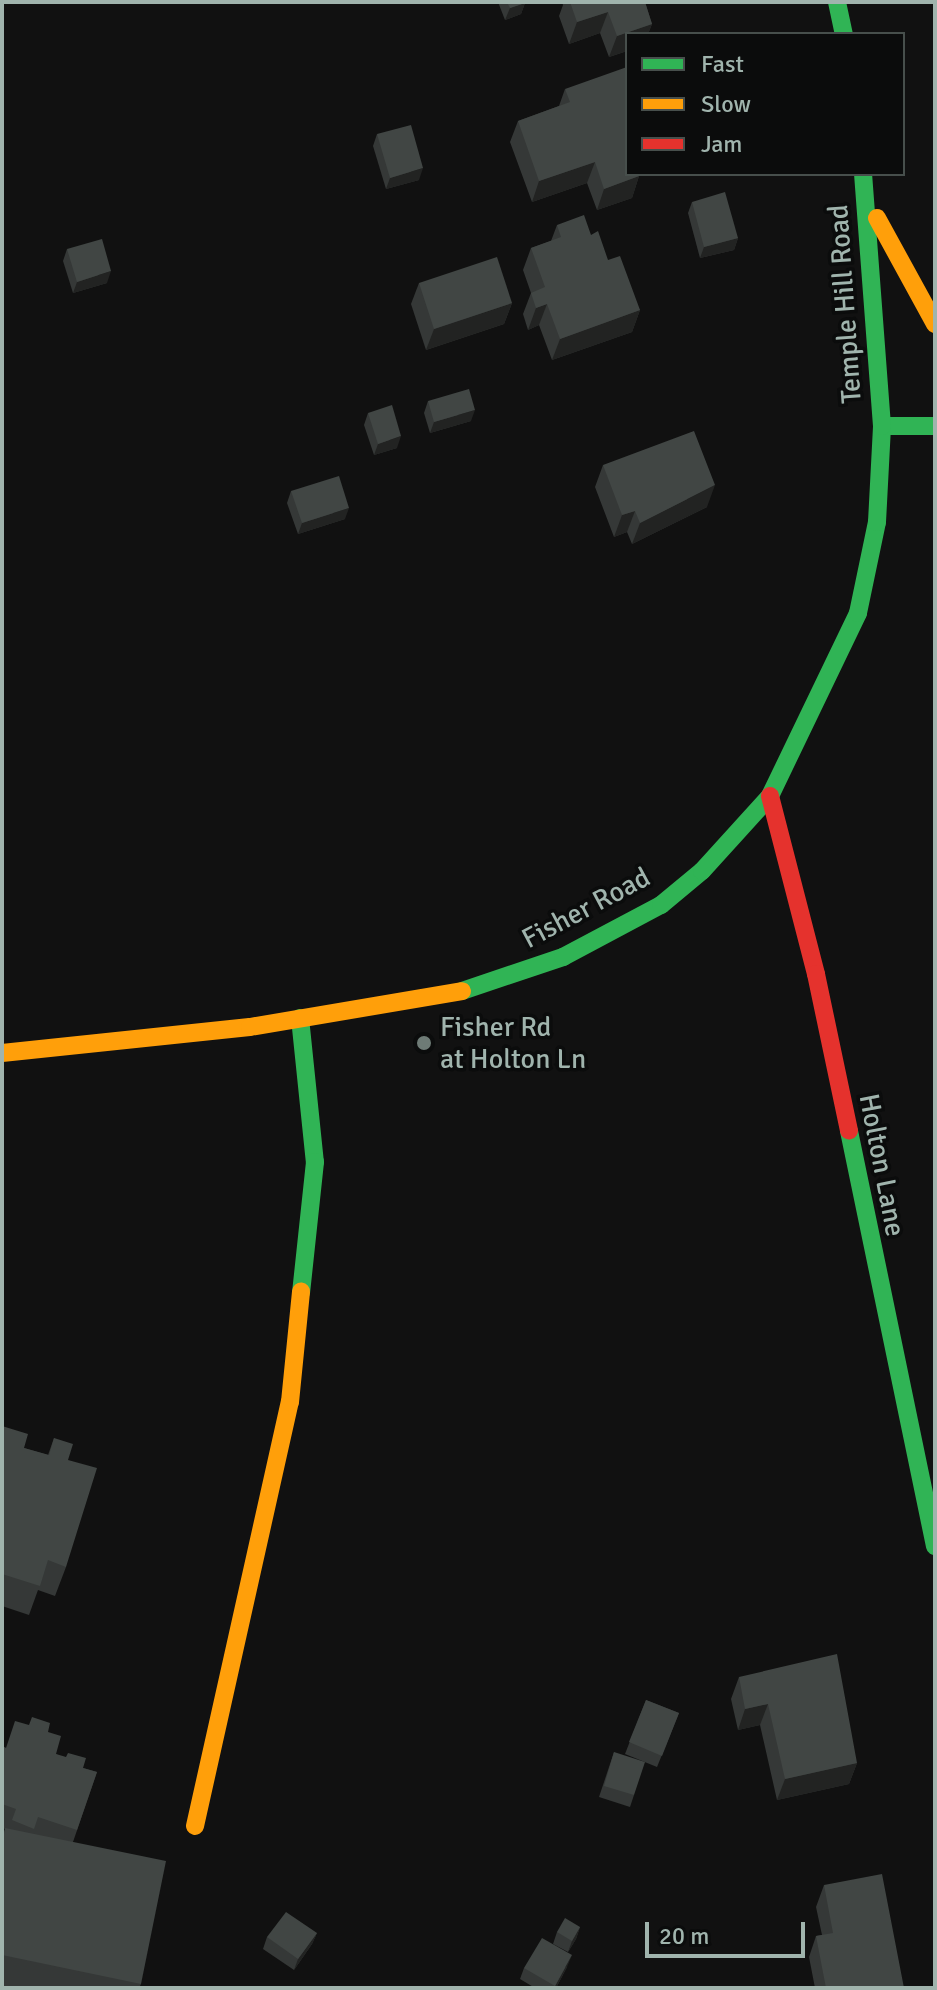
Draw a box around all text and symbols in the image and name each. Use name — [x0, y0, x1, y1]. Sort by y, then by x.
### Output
legend — [625, 32, 905, 176]
text: Fast — [701, 49, 744, 79]
text: Slow — [701, 89, 751, 119]
text: Jam — [701, 129, 742, 159]
street label: Temple Hill Road — [821, 203, 869, 405]
street label: Fisher Road — [516, 860, 656, 956]
place label: Fisher Rd at Holton Ln — [440, 1010, 586, 1076]
marker: Fisher Rd at Holton Ln — [415, 1034, 433, 1052]
street label: Holton Lane — [852, 1091, 912, 1239]
scale bar — [649, 1906, 809, 1956]
text: 20 m — [659, 1921, 709, 1951]

